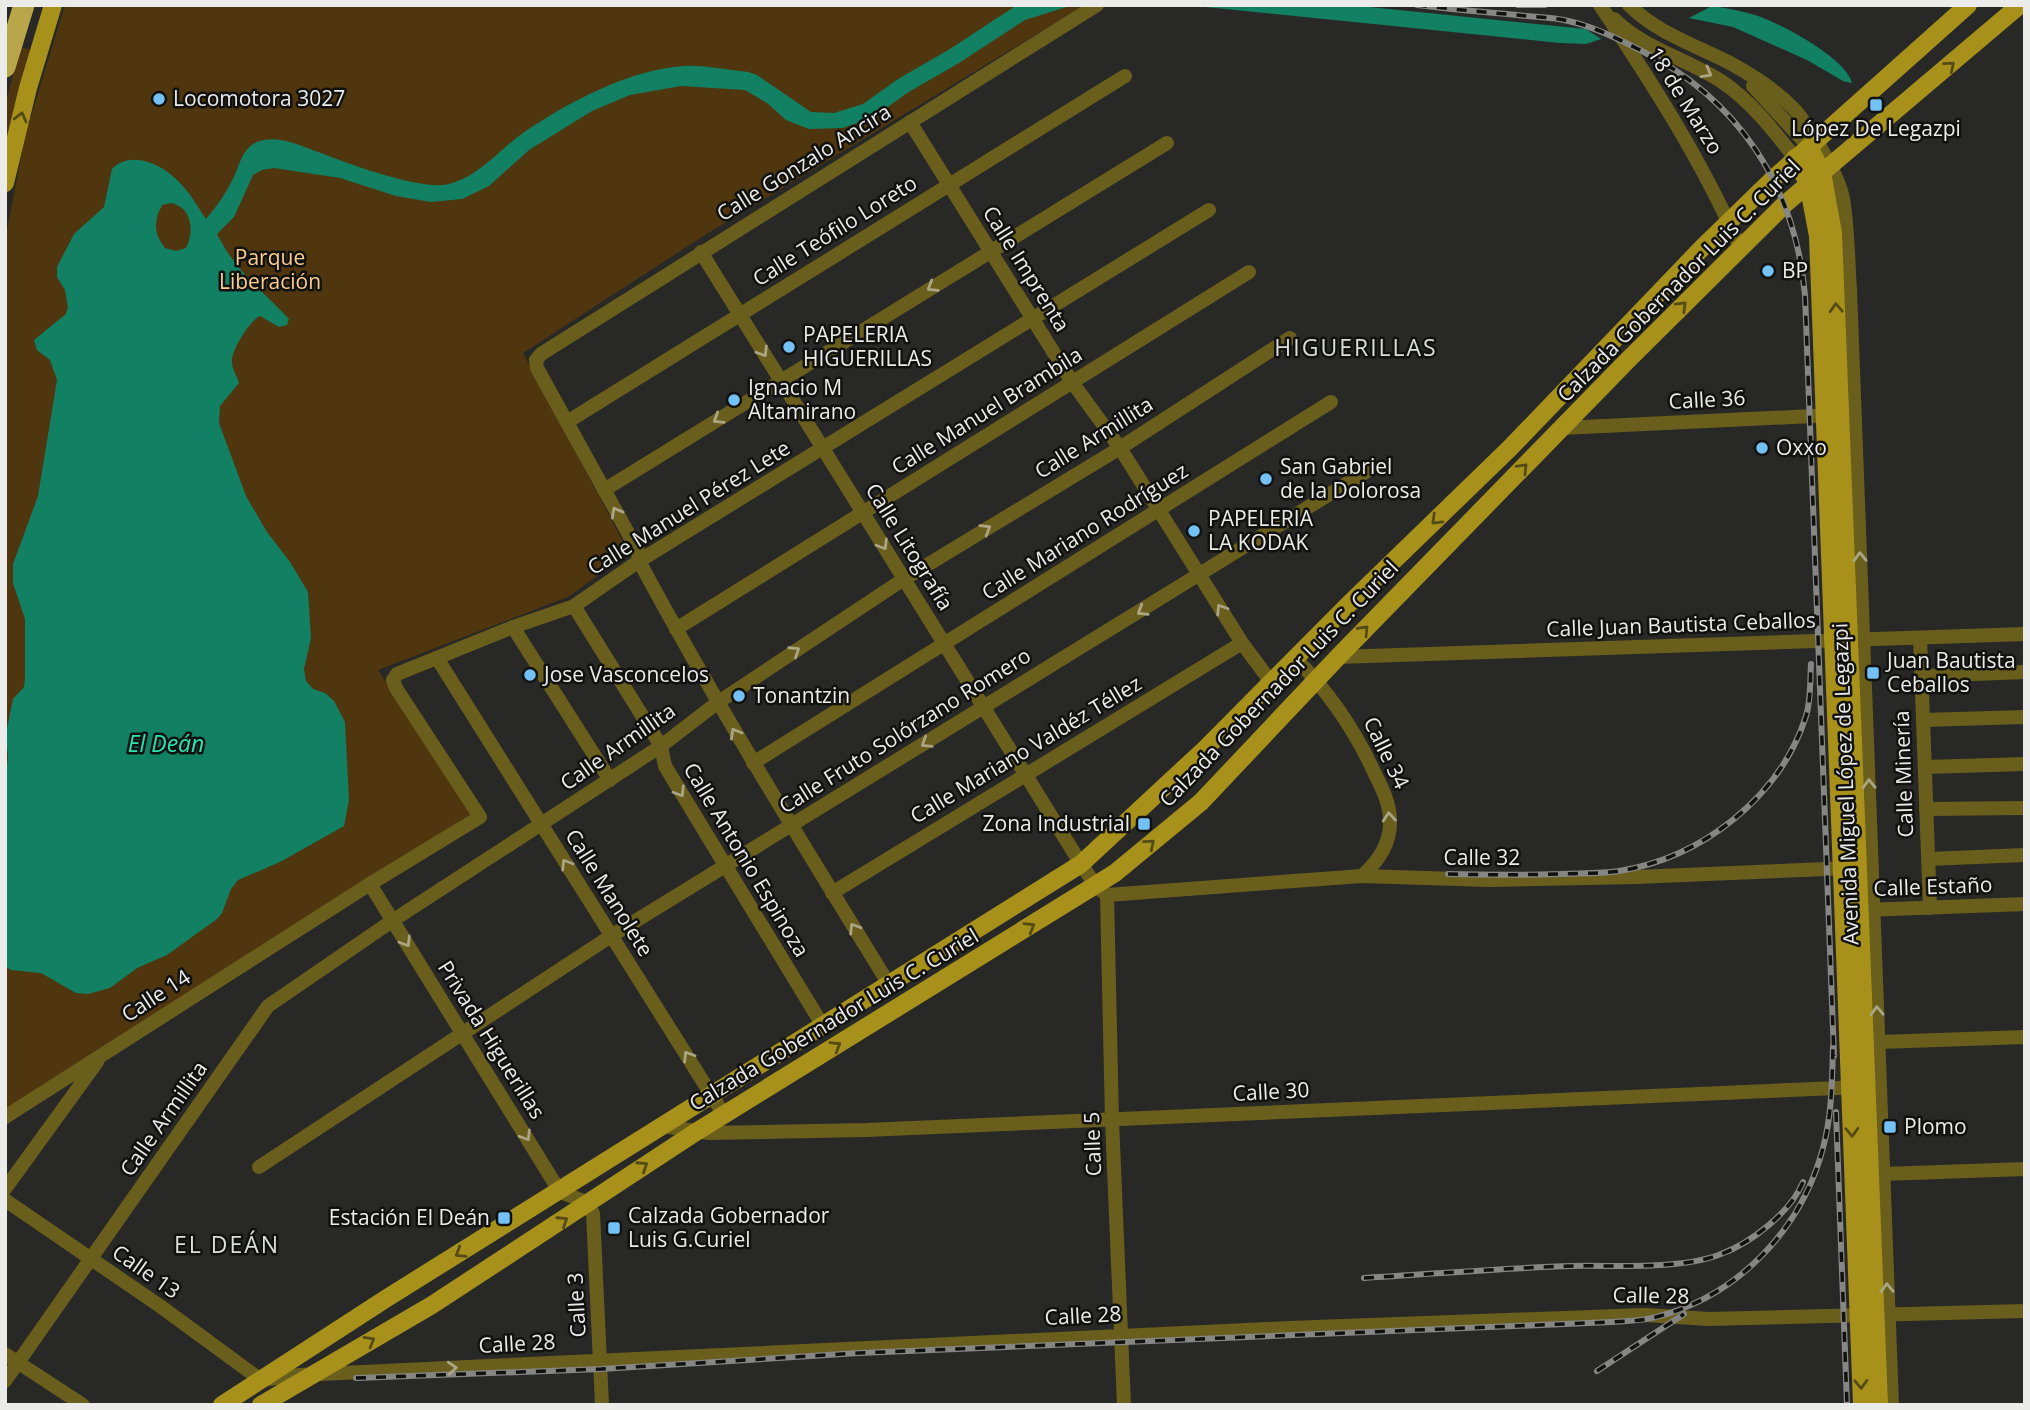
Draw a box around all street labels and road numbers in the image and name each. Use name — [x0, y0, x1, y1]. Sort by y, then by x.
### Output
street label: 18 de Marzo — [1642, 42, 1730, 159]
street label: Calle Gonzalo Ancira — [711, 97, 896, 227]
street label: Calzada Gobernador Luis C. Curiel — [1551, 153, 1806, 408]
street label: Calle Teófilo Loreto — [747, 168, 922, 292]
street label: Calle Imprenta — [977, 200, 1077, 337]
street label: Calle Manuel Brambila — [886, 340, 1087, 480]
street label: Calle 36 — [1668, 383, 1746, 415]
street label: Calle Armillita — [1029, 390, 1158, 485]
street label: Calle Manuel Pérez Lete — [582, 433, 795, 581]
street label: Calle Mariano Rodríguez — [976, 456, 1193, 606]
street label: Calle Litografía — [860, 478, 960, 615]
street label: Calzada Gobernador Luis C. Curiel — [1153, 554, 1404, 813]
street label: Calle Juan Bautista Ceballos — [1546, 605, 1816, 643]
street label: Avenida Miguel López de Legazpi — [1825, 623, 1865, 946]
street label: Calle Fruto Solórzano Romero — [773, 641, 1036, 819]
street label: Calle Mariano Valdéz Téllez — [905, 669, 1146, 829]
street label: Calle Armillita — [554, 696, 681, 796]
street label: Calle Minería — [1887, 710, 1919, 838]
street label: Calle 34 — [1357, 712, 1416, 793]
street label: Calle Antonio Espinoza — [678, 757, 816, 962]
street label: Calle Manolete — [560, 823, 660, 961]
street label: Calle 32 — [1444, 843, 1520, 871]
street label: Calle Estaño — [1873, 870, 1993, 902]
street label: Calzada Gobernador Luis C. Curiel — [684, 921, 983, 1117]
street label: Privada Higuerillas — [432, 955, 552, 1124]
street label: Calle 14 — [116, 963, 195, 1028]
street label: Calle Armillita — [113, 1055, 213, 1182]
street label: Calle 30 — [1232, 1075, 1310, 1107]
street label: Calle 5 — [1077, 1111, 1107, 1177]
street label: Calle 13 — [107, 1238, 186, 1305]
street label: Calle 3 — [560, 1272, 592, 1338]
street label: Calle 28 — [1612, 1280, 1690, 1310]
street label: Calle 28 — [1044, 1299, 1122, 1331]
street label: Calle 28 — [478, 1327, 556, 1359]

